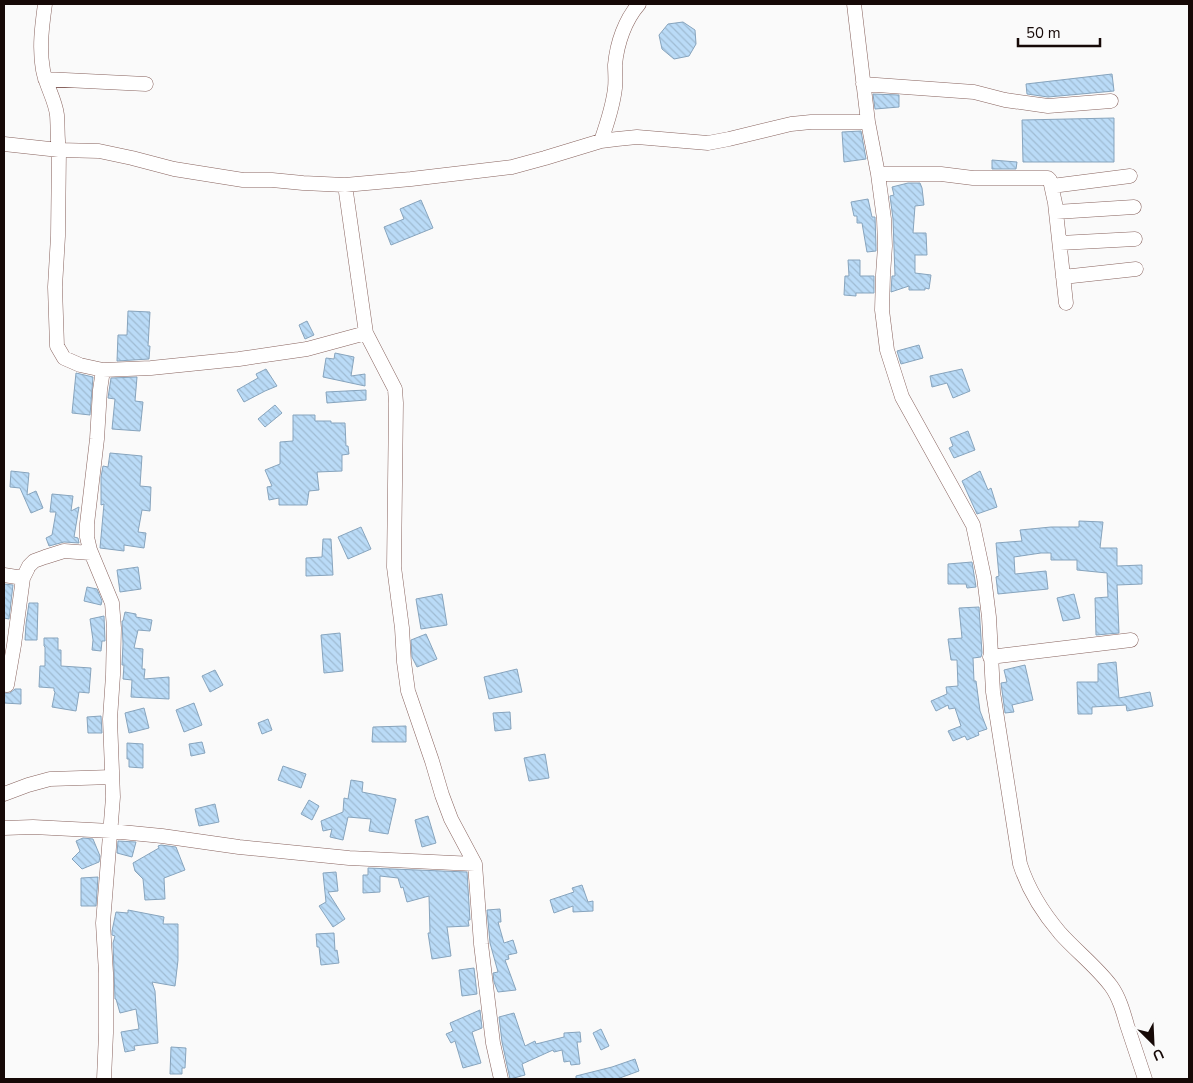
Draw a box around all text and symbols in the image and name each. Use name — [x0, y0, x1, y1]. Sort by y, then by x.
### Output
scale bar — [1018, 15, 1100, 47]
text: 50 m — [1026, 23, 1061, 43]
north arrow — [1128, 1018, 1178, 1068]
text: U — [1149, 1044, 1167, 1065]

